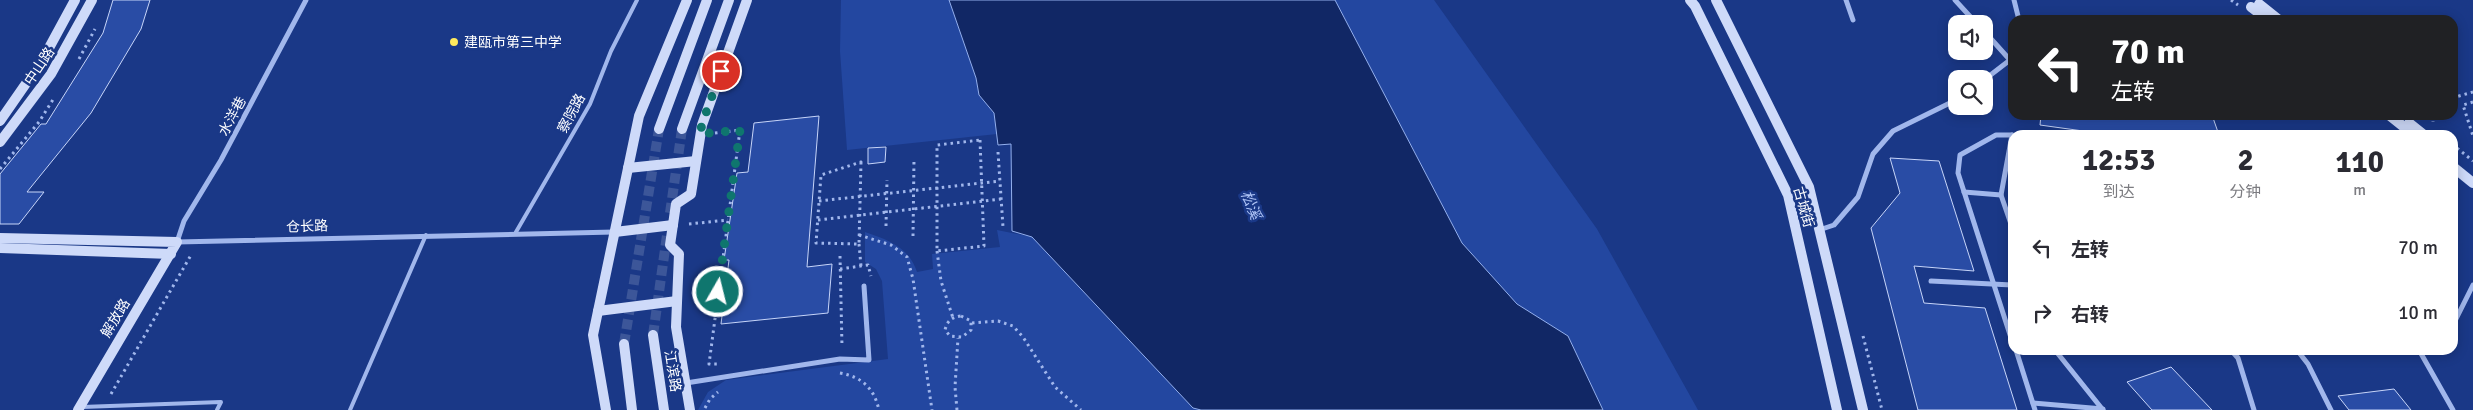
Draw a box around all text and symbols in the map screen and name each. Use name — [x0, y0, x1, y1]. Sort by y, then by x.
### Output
map controls — [1948, 15, 1993, 115]
button: sound — [1948, 15, 1993, 60]
text: 70 m — [2111, 30, 2185, 73]
place label: 建瓯市第三中学 — [464, 34, 562, 51]
icon: left — [2028, 35, 2093, 100]
marker: 建瓯市第三中学 — [448, 36, 460, 48]
street label: 中山路 — [21, 44, 58, 88]
pin — [700, 50, 742, 92]
icon: arrive — [707, 57, 735, 85]
button: search — [1948, 70, 1993, 115]
text: 左转 — [2111, 78, 2155, 105]
street label: 察院路 — [554, 91, 589, 136]
street label: 水洋巷 — [215, 94, 250, 139]
text: 12:53 — [2082, 142, 2156, 179]
text: 2 — [2237, 142, 2254, 179]
text: 110 — [2335, 144, 2384, 181]
text: m — [2353, 180, 2366, 200]
text: 到达 — [2103, 182, 2135, 202]
text: 分钟 — [2229, 182, 2262, 202]
street label: 古城街 — [1790, 185, 1817, 230]
water label: 松溪 — [1237, 188, 1266, 224]
street label: 仓长路 — [286, 217, 328, 236]
icon: left — [2028, 234, 2056, 262]
text: 70 m — [2398, 236, 2438, 260]
text: 左转 — [2071, 238, 2109, 262]
position arrow — [691, 265, 743, 317]
street label: 解放路 — [97, 296, 134, 341]
icon: right — [2028, 299, 2056, 327]
text: 10 m — [2398, 301, 2438, 325]
text: 右转 — [2071, 303, 2109, 327]
street label: 江滨路 — [661, 349, 684, 393]

